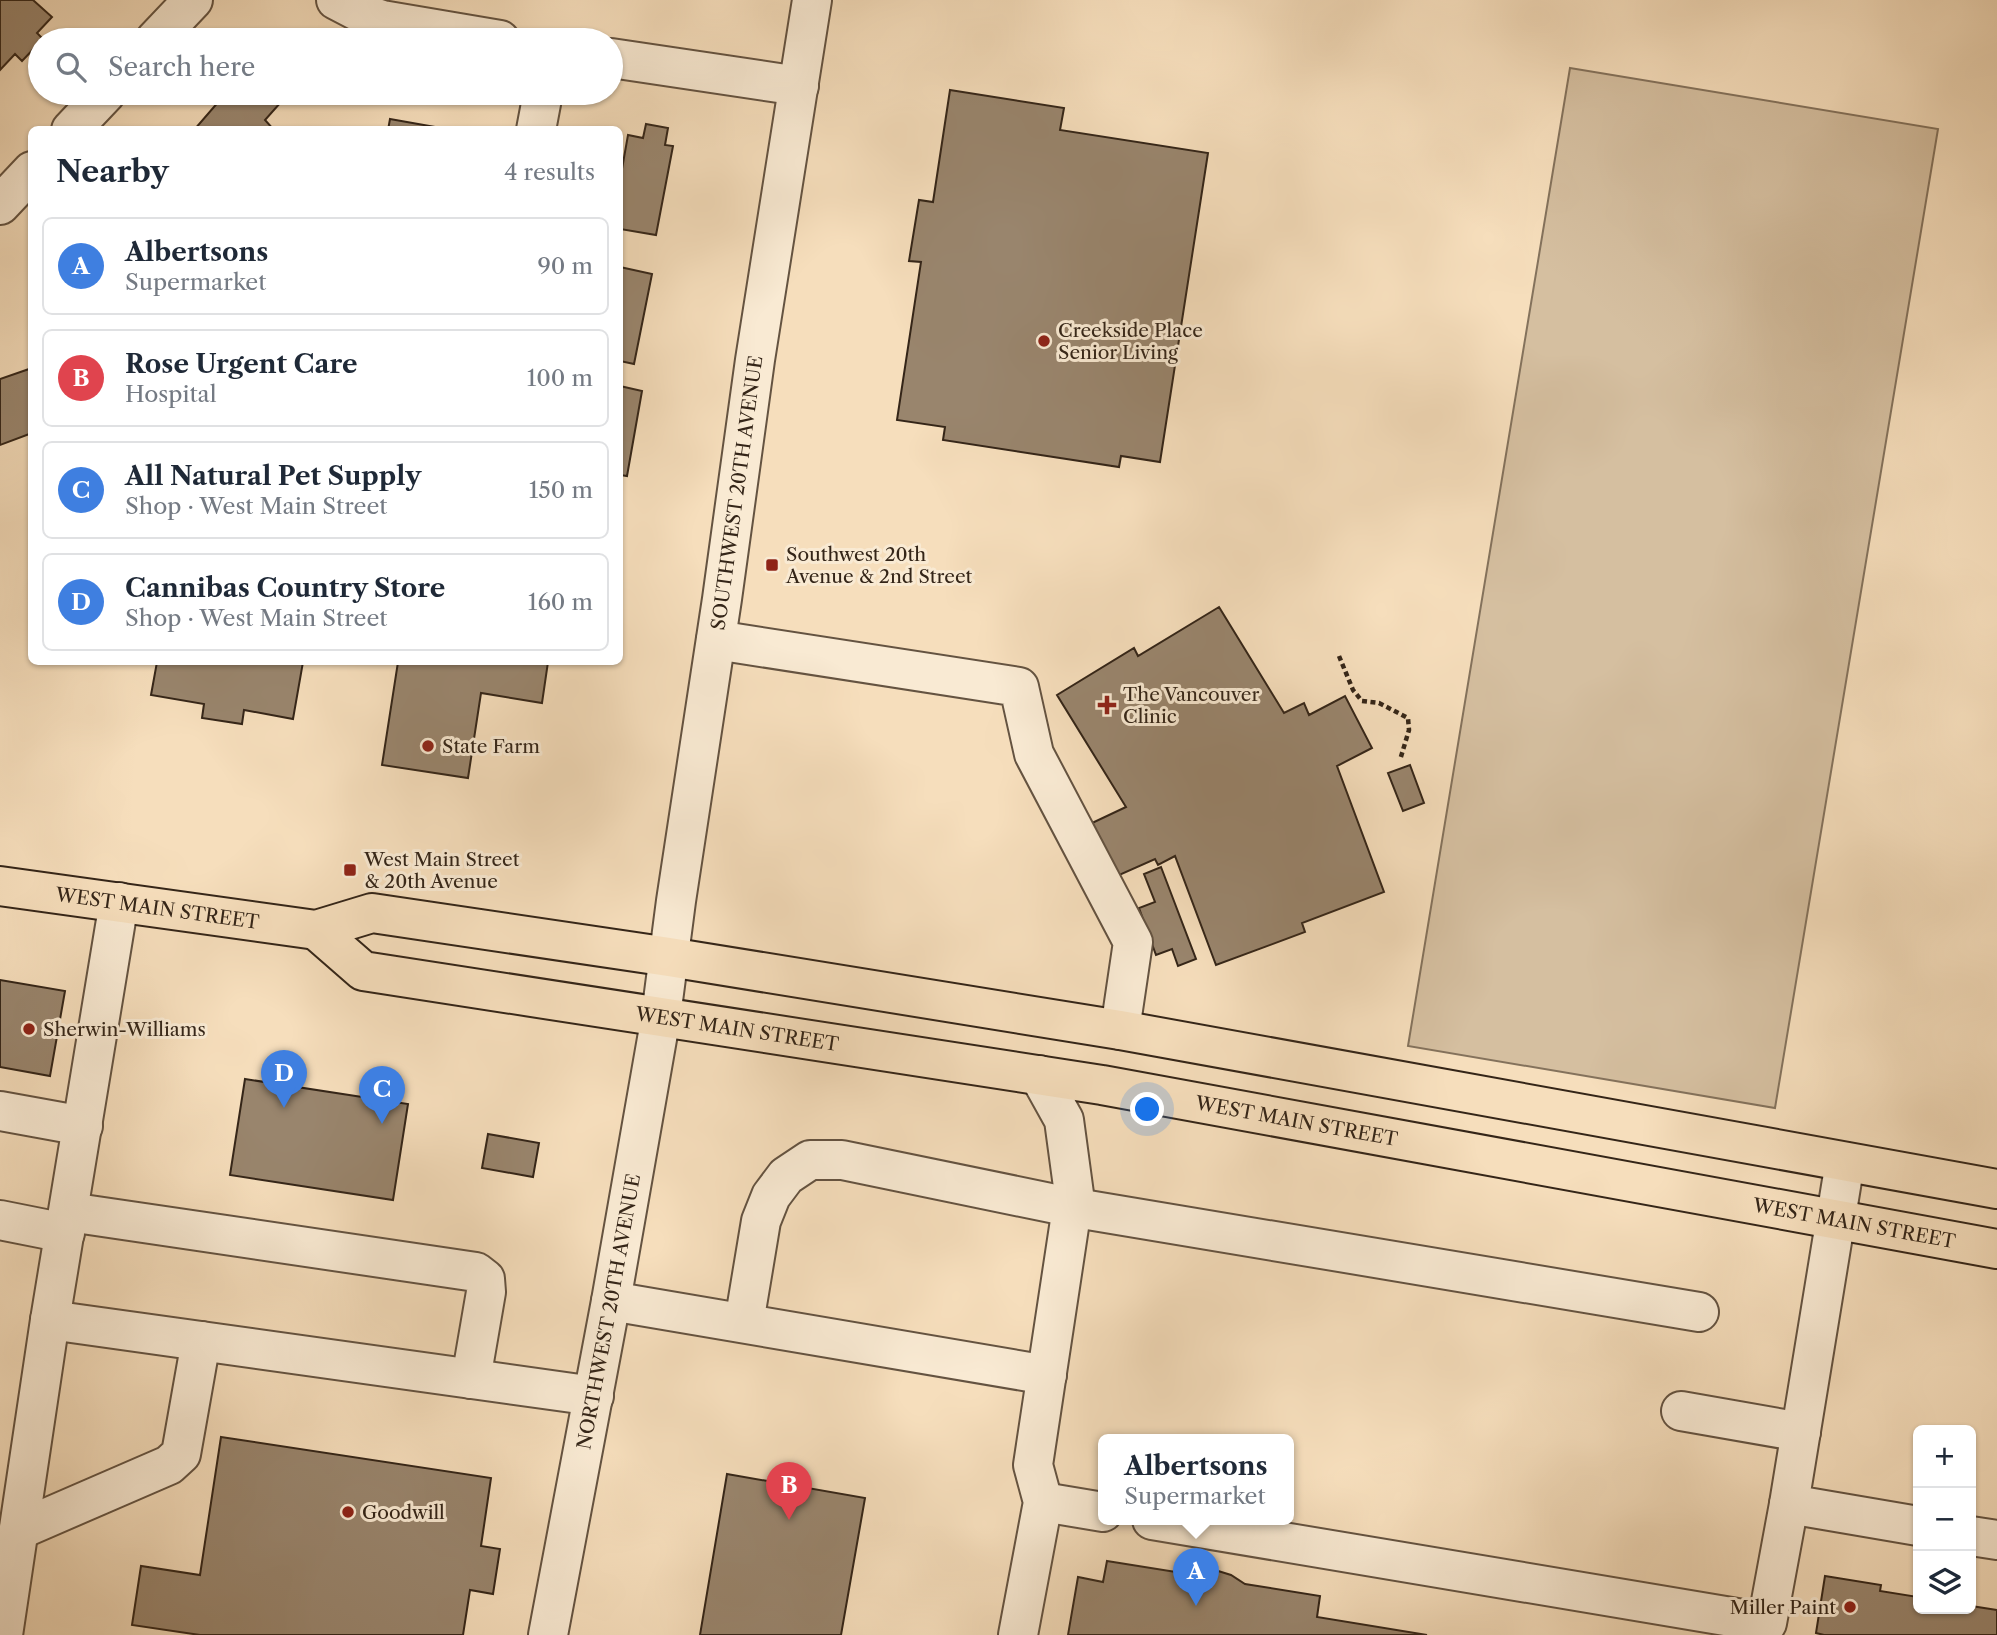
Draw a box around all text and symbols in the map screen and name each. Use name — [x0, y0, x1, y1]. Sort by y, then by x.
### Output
search box — [28, 28, 623, 105]
icon: search — [52, 48, 90, 86]
text: Search here — [108, 51, 255, 83]
text: Nearby — [56, 153, 169, 190]
text: 4 results — [504, 158, 595, 186]
text: Albertsons — [125, 236, 268, 268]
text: A — [72, 252, 90, 280]
text: 90 m — [537, 252, 593, 280]
text: Supermarket — [125, 268, 266, 296]
place label: Creekside Place Senior Living — [1058, 319, 1203, 364]
marker: Creekside Place Senior Living — [1036, 333, 1052, 349]
text: Rose Urgent Care — [125, 348, 357, 380]
street label: SOUTHWEST 20TH AVENUE — [706, 354, 767, 632]
text: B — [72, 364, 90, 392]
text: 100 m — [527, 364, 593, 392]
text: Hospital — [125, 380, 217, 408]
text: All Natural Pet Supply — [125, 460, 421, 492]
text: C — [72, 476, 90, 504]
text: 150 m — [529, 476, 593, 504]
text: Shop · West Main Street — [125, 492, 387, 520]
place label: Southwest 20th Avenue & 2nd Street — [785, 543, 973, 588]
marker: Southwest 20th Avenue & 2nd Street — [764, 557, 780, 573]
text: Cannibas Country Store — [125, 572, 445, 604]
text: D — [71, 588, 91, 616]
text: 160 m — [528, 588, 593, 616]
text: Shop · West Main Street — [125, 604, 387, 632]
place label: The Vancouver Clinic — [1123, 683, 1260, 728]
marker: The Vancouver Clinic — [1097, 695, 1117, 715]
place label: State Farm — [442, 735, 540, 758]
marker: State Farm — [420, 738, 436, 754]
place label: West Main Street & 20th Avenue — [363, 848, 520, 893]
marker: West Main Street & 20th Avenue — [342, 862, 358, 878]
street label: WEST MAIN STREET — [53, 882, 261, 934]
street label: WEST MAIN STREET — [633, 1002, 841, 1056]
place label: Sherwin-Williams — [43, 1018, 206, 1041]
marker: Sherwin-Williams — [21, 1021, 37, 1037]
pin: D — [261, 1050, 307, 1108]
pin: C — [359, 1066, 405, 1124]
street label: WEST MAIN STREET — [1193, 1091, 1400, 1151]
your location — [1130, 1092, 1164, 1126]
street label: NORTHWEST 20TH AVENUE — [572, 1172, 645, 1451]
street label: WEST MAIN STREET — [1750, 1193, 1958, 1253]
map controls — [1913, 1425, 1976, 1614]
button: + — [1913, 1425, 1976, 1488]
popup — [1098, 1434, 1294, 1525]
text: Albertsons — [1124, 1450, 1268, 1482]
pin: B — [766, 1462, 812, 1520]
text: Supermarket — [1124, 1482, 1266, 1510]
button: − — [1913, 1488, 1976, 1551]
place label: Goodwill — [362, 1501, 445, 1524]
marker: Goodwill — [340, 1504, 356, 1520]
pin: A — [1173, 1548, 1219, 1606]
button: layers — [1913, 1551, 1976, 1614]
place label: Miller Paint — [1730, 1596, 1836, 1619]
marker: Miller Paint — [1842, 1599, 1858, 1615]

